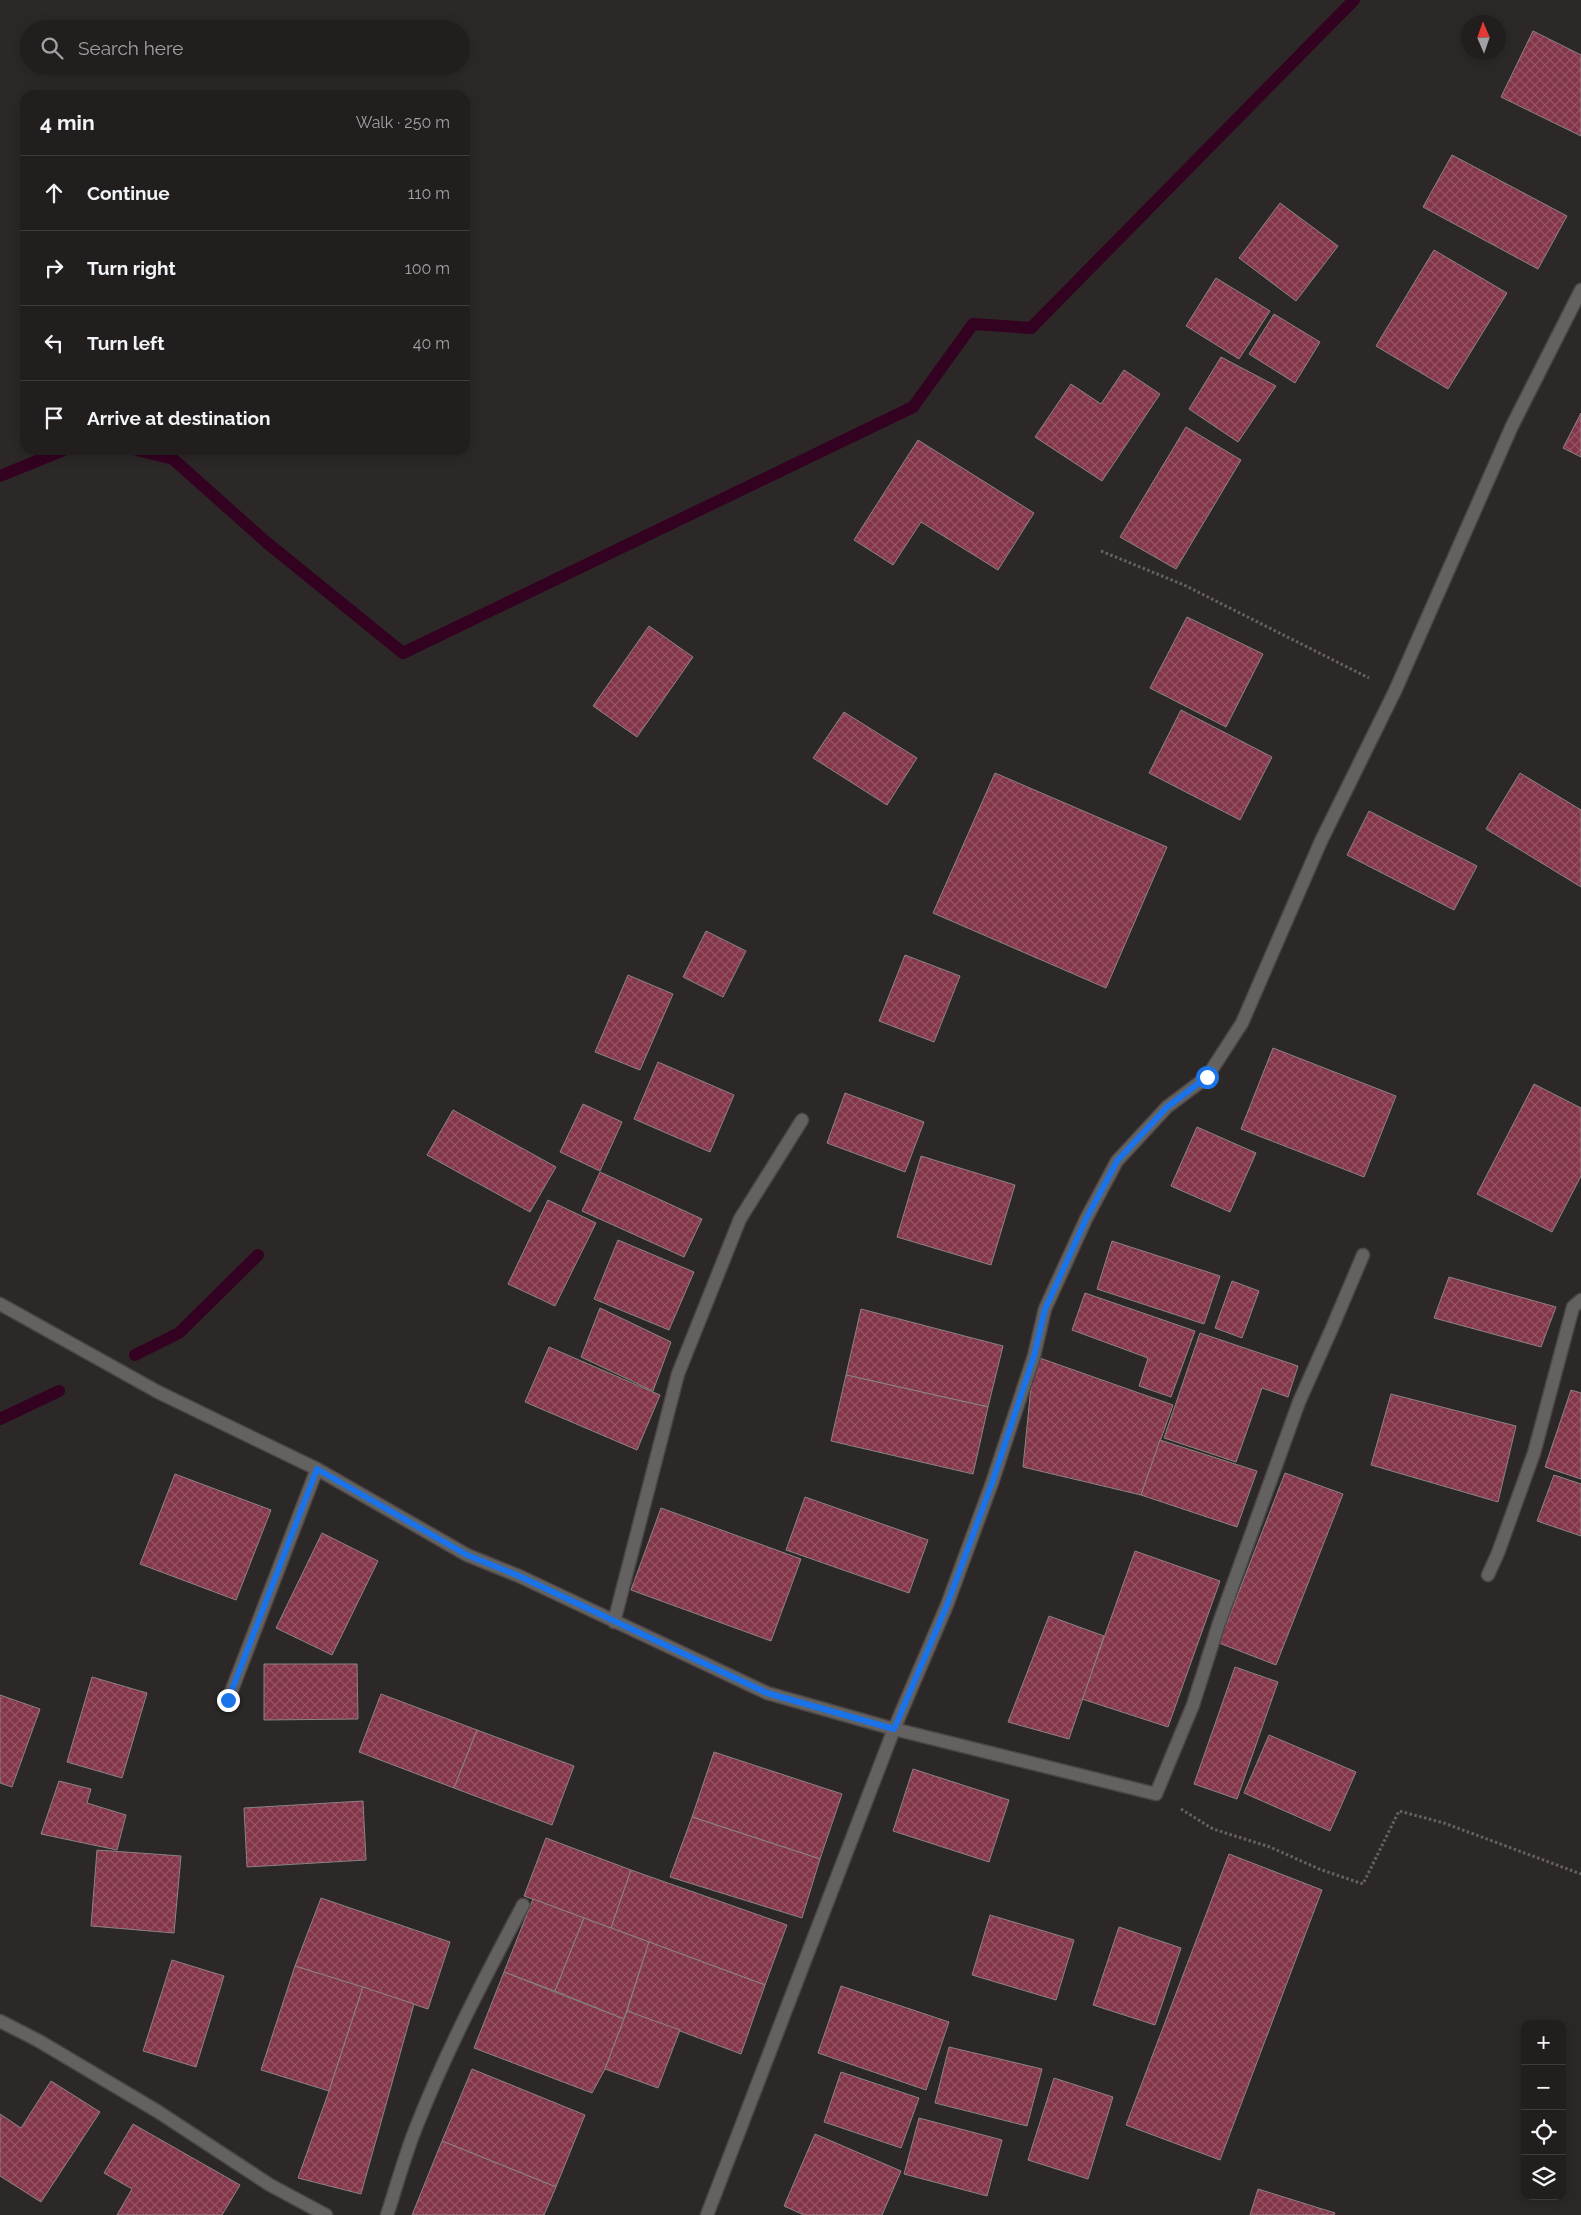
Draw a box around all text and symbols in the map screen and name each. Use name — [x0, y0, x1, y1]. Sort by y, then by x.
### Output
north arrow — [1461, 15, 1506, 60]
search box — [20, 20, 470, 75]
icon: search — [38, 34, 66, 62]
text: Search here — [78, 37, 184, 59]
text: 4 min — [40, 110, 95, 135]
text: Walk · 250 m — [356, 113, 450, 132]
icon: ahead — [40, 179, 68, 207]
text: Continue — [87, 182, 170, 204]
text: 110 m — [408, 184, 450, 203]
icon: right — [40, 254, 68, 282]
text: Turn right — [87, 257, 176, 279]
text: 100 m — [405, 259, 450, 278]
icon: left — [40, 329, 68, 357]
text: Turn left — [87, 332, 164, 354]
text: 40 m — [413, 334, 450, 353]
icon: arrive — [40, 404, 68, 432]
text: Arrive at destination — [87, 407, 271, 429]
route start — [1196, 1066, 1219, 1089]
route end — [217, 1689, 240, 1712]
map controls — [1521, 2020, 1566, 2200]
button: + — [1521, 2020, 1566, 2065]
button: − — [1521, 2065, 1566, 2110]
button: locate — [1521, 2110, 1566, 2155]
button: layers — [1521, 2155, 1566, 2200]

